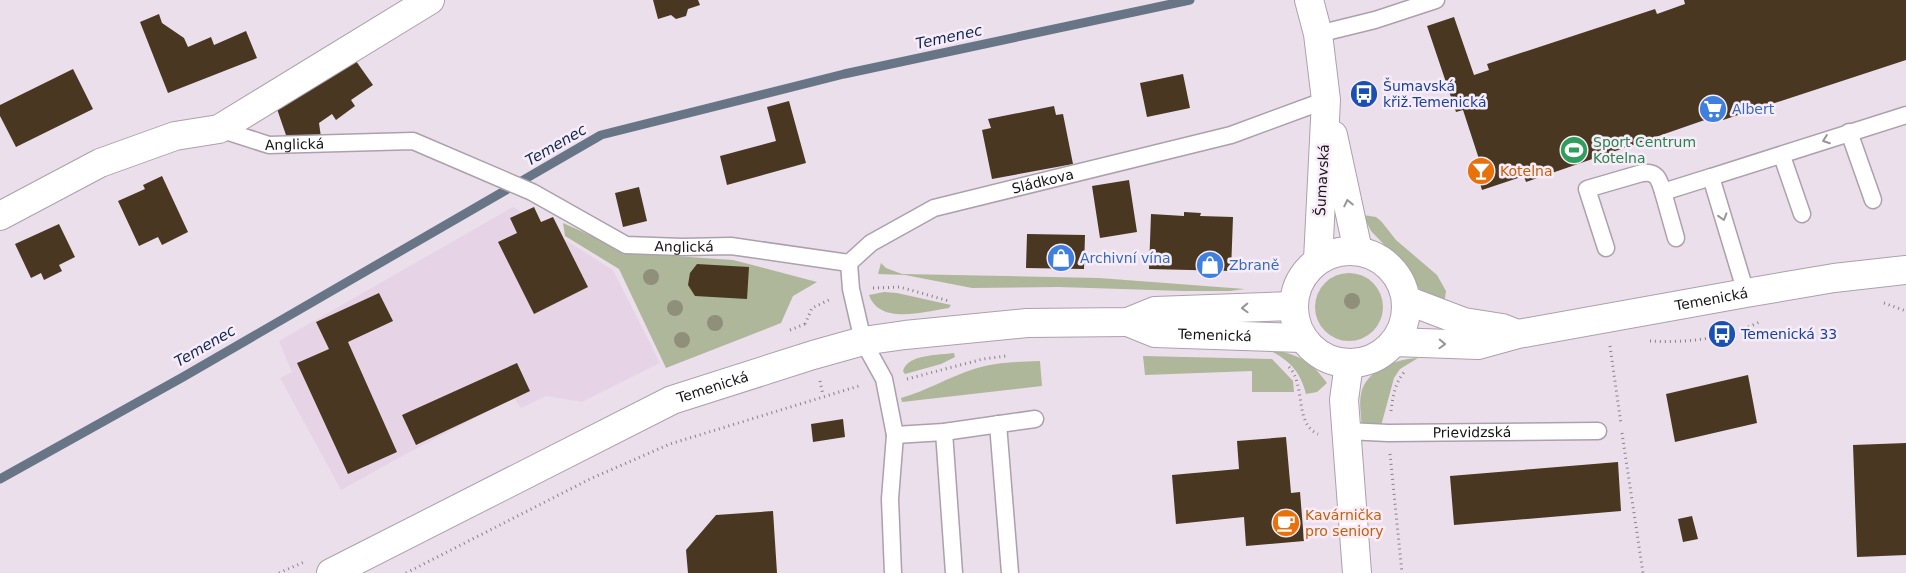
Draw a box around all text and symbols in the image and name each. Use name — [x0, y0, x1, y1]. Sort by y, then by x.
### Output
water label: Temenec — [914, 21, 985, 53]
place label: Šumavská křiž.Temenická — [1383, 77, 1487, 110]
bus stop icon: Šumavská křiž.Temenická — [1349, 79, 1379, 109]
supermarket icon: Albert — [1698, 94, 1728, 124]
place label: Albert — [1732, 101, 1775, 117]
water label: Temenec — [522, 120, 590, 170]
place label: Sport Centrum Kotelna — [1593, 134, 1696, 166]
one-way arrow — [1822, 134, 1831, 144]
street label: Anglická — [265, 135, 324, 153]
sports icon: Sport Centrum Kotelna — [1559, 135, 1589, 165]
street label: Šumavská — [1311, 144, 1332, 216]
bar icon: Kotelna — [1466, 156, 1496, 186]
place label: Kotelna — [1500, 163, 1553, 179]
street label: Sládkova — [1010, 166, 1075, 197]
one-way arrow — [1343, 199, 1353, 207]
one-way arrow — [1718, 212, 1728, 220]
street label: Anglická — [654, 238, 714, 255]
shop icon: Archivní vína — [1046, 243, 1076, 273]
place label: Archivní vína — [1080, 250, 1171, 266]
shop icon: Zbraně — [1195, 250, 1225, 280]
place label: Zbraně — [1229, 257, 1279, 273]
street label: Temenická — [1673, 285, 1749, 314]
one-way arrow — [1240, 302, 1248, 313]
bus stop icon: Temenická 33 — [1707, 319, 1737, 349]
water label: Temenec — [171, 321, 239, 371]
street label: Temenická — [1177, 326, 1252, 344]
place label: Temenická 33 — [1740, 326, 1837, 342]
one-way arrow — [1438, 338, 1446, 349]
street label: Temenická — [674, 368, 750, 406]
street label: Prievidzská — [1433, 424, 1511, 441]
place label: Kavárnička pro seniory — [1305, 507, 1384, 539]
cafe icon: Kavárnička pro seniory — [1271, 508, 1301, 538]

